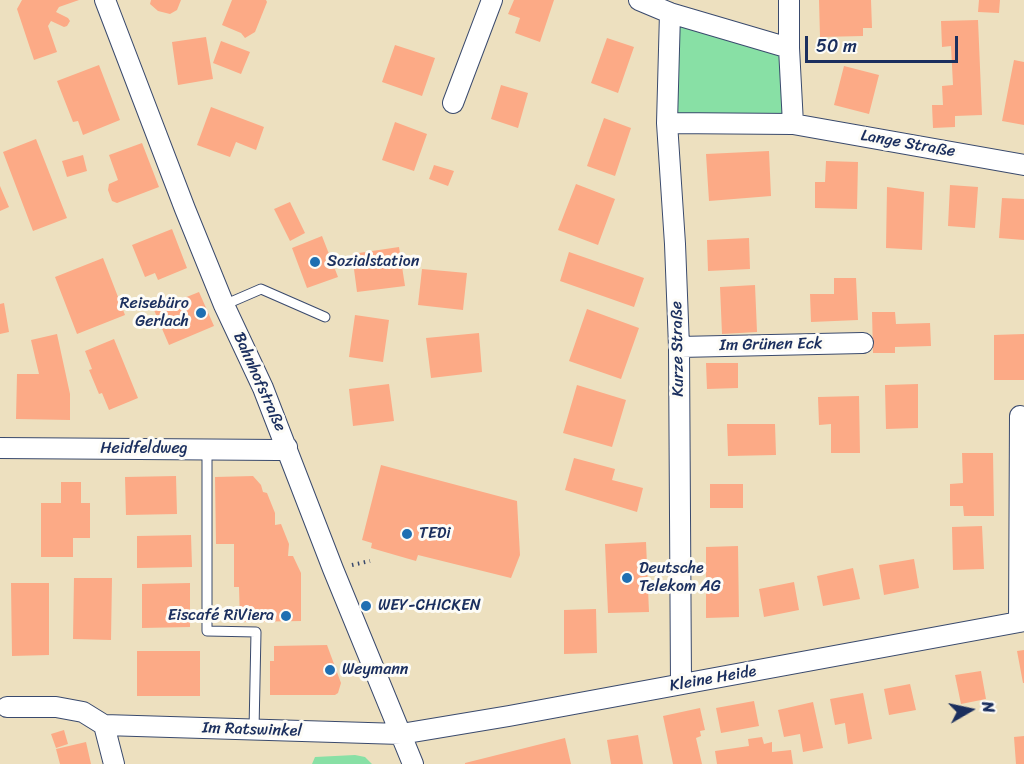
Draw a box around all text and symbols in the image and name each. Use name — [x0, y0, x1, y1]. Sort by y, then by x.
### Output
scale bar — [808, 24, 961, 62]
text: 50 m — [816, 30, 857, 62]
street label: Lange Straße — [859, 126, 957, 162]
place label: Sozialstation — [327, 252, 419, 272]
marker: Sozialstation — [308, 255, 322, 269]
place label: Reisebüro Gerlach — [120, 294, 189, 332]
street label: Kurze Straße — [668, 301, 688, 397]
marker: Reisebüro Gerlach — [194, 306, 208, 320]
street label: Bahnhofstraße — [229, 329, 289, 435]
street label: Im Grünen Eck — [719, 335, 823, 355]
street label: Heidfeldweg — [100, 439, 188, 459]
place label: TEDi — [419, 524, 451, 544]
marker: TEDi — [400, 527, 414, 541]
place label: Deutsche Telekom AG — [639, 559, 721, 597]
marker: Deutsche Telekom AG — [620, 571, 634, 585]
place label: WEY-CHICKEN — [378, 596, 481, 616]
marker: WEY-CHICKEN — [359, 599, 373, 613]
place label: Eiscafé RiViera — [168, 606, 274, 626]
marker: Eiscafé RiViera — [279, 609, 293, 623]
place label: Weymann — [342, 660, 408, 680]
street label: Kleine Heide — [668, 662, 758, 696]
marker: Weymann — [323, 663, 337, 677]
north arrow — [940, 680, 1000, 740]
text: N — [973, 699, 1003, 715]
street label: Im Ratswinkel — [202, 719, 302, 741]

